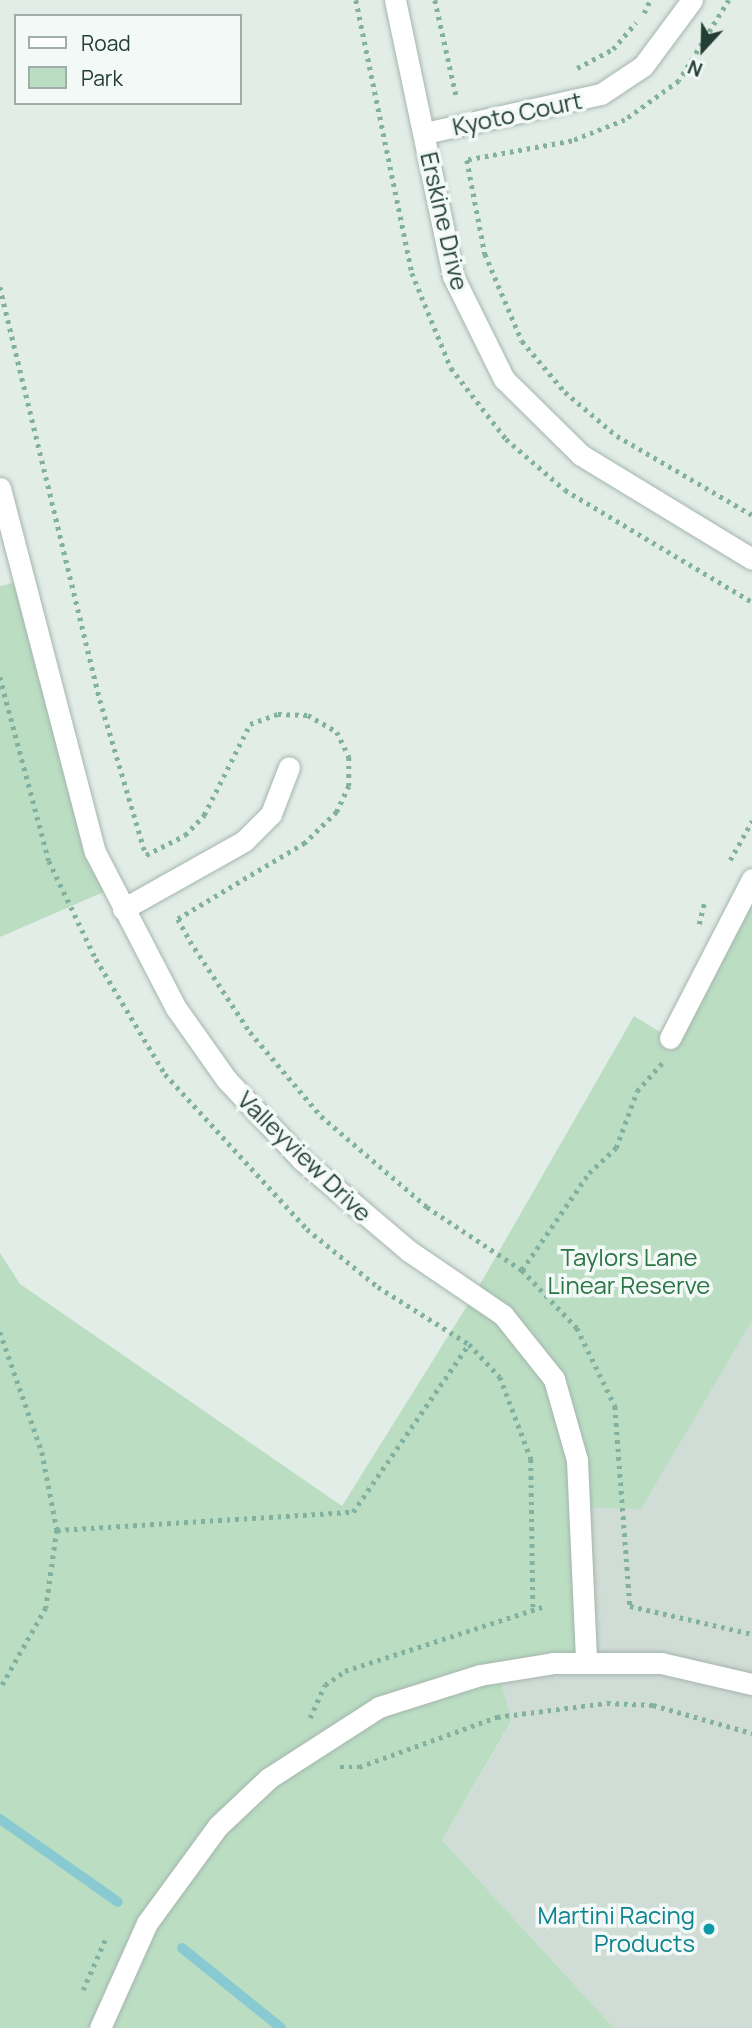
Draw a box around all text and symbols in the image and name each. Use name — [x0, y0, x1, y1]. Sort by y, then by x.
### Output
legend — [14, 14, 242, 105]
north arrow — [668, 14, 738, 84]
text: Road — [81, 29, 131, 57]
text: N — [684, 54, 706, 83]
text: Park — [81, 64, 123, 92]
street label: Kyoto Court — [450, 85, 584, 141]
street label: Erskine Drive — [415, 149, 475, 293]
street label: Valleyview Drive — [232, 1085, 378, 1227]
park label: Taylors Lane Linear Reserve — [548, 1243, 710, 1299]
place label: Martini Racing Products — [538, 1901, 695, 1957]
marker: Martini Racing Products — [701, 1921, 717, 1937]

